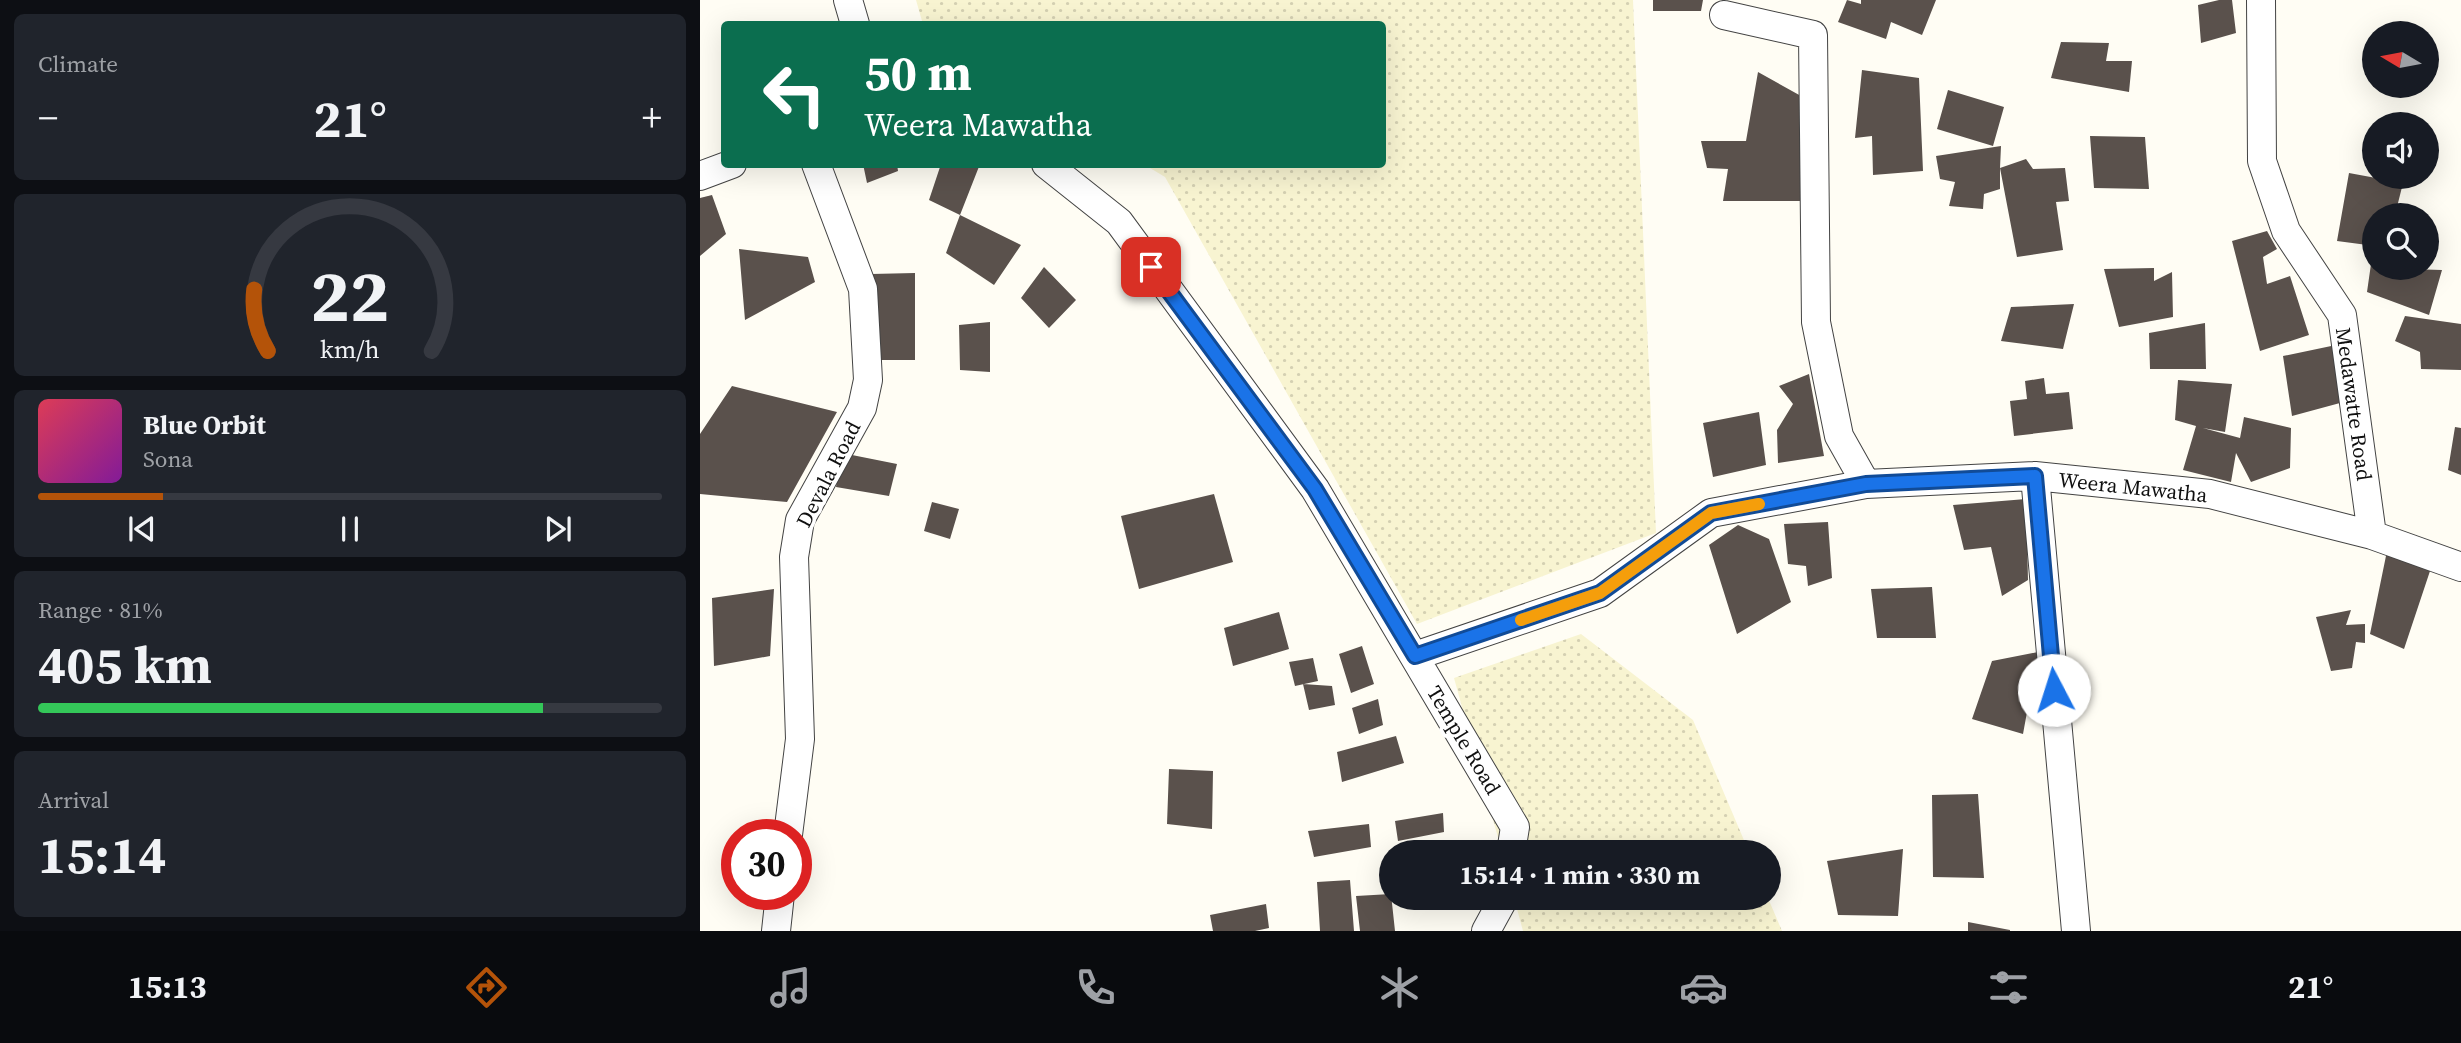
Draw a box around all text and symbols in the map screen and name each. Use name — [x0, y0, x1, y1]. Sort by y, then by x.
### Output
north arrow — [2362, 21, 2440, 98]
map controls — [2362, 21, 2439, 280]
text: 50 m — [864, 39, 972, 106]
text: Climate — [38, 48, 118, 80]
icon: left — [749, 49, 840, 140]
text: 21° — [313, 83, 387, 154]
text: − — [38, 92, 58, 144]
text: + — [642, 92, 662, 144]
text: Weera Mawatha — [864, 103, 1092, 147]
button: sound — [2362, 112, 2439, 189]
button: search — [2362, 203, 2439, 280]
pin — [1121, 237, 1181, 297]
text: 22 — [311, 247, 389, 346]
icon: arrive — [1132, 248, 1170, 286]
street label: Medawatte Road — [2329, 325, 2379, 483]
text: km/h — [320, 332, 380, 366]
text: Blue Orbit — [143, 407, 266, 443]
street label: Devala Road — [789, 416, 867, 532]
text: Sona — [143, 443, 193, 475]
street label: Weera Mawatha — [2057, 465, 2209, 509]
icon: previous — [123, 510, 161, 548]
icon: pause — [331, 510, 369, 548]
icon: next — [539, 510, 577, 548]
text: Range · 81% — [38, 594, 163, 626]
text: 405 km — [38, 629, 212, 700]
position arrow — [2017, 653, 2091, 727]
street label: Temple Road — [1420, 680, 1508, 800]
text: Arrival — [38, 784, 109, 816]
text: 15:14 — [38, 819, 166, 890]
speed limit sign: 30 — [721, 819, 812, 910]
text: 15:14 · 1 min · 330 m — [1460, 857, 1700, 893]
icon: directions — [462, 963, 511, 1012]
icon: music — [766, 963, 815, 1012]
icon: phone — [1071, 963, 1120, 1012]
icon: climate — [1375, 963, 1424, 1012]
icon: car — [1679, 963, 1728, 1012]
icon: filters — [1984, 963, 2033, 1012]
text: 15:13 — [128, 965, 207, 1009]
text: 21° — [2288, 965, 2333, 1009]

